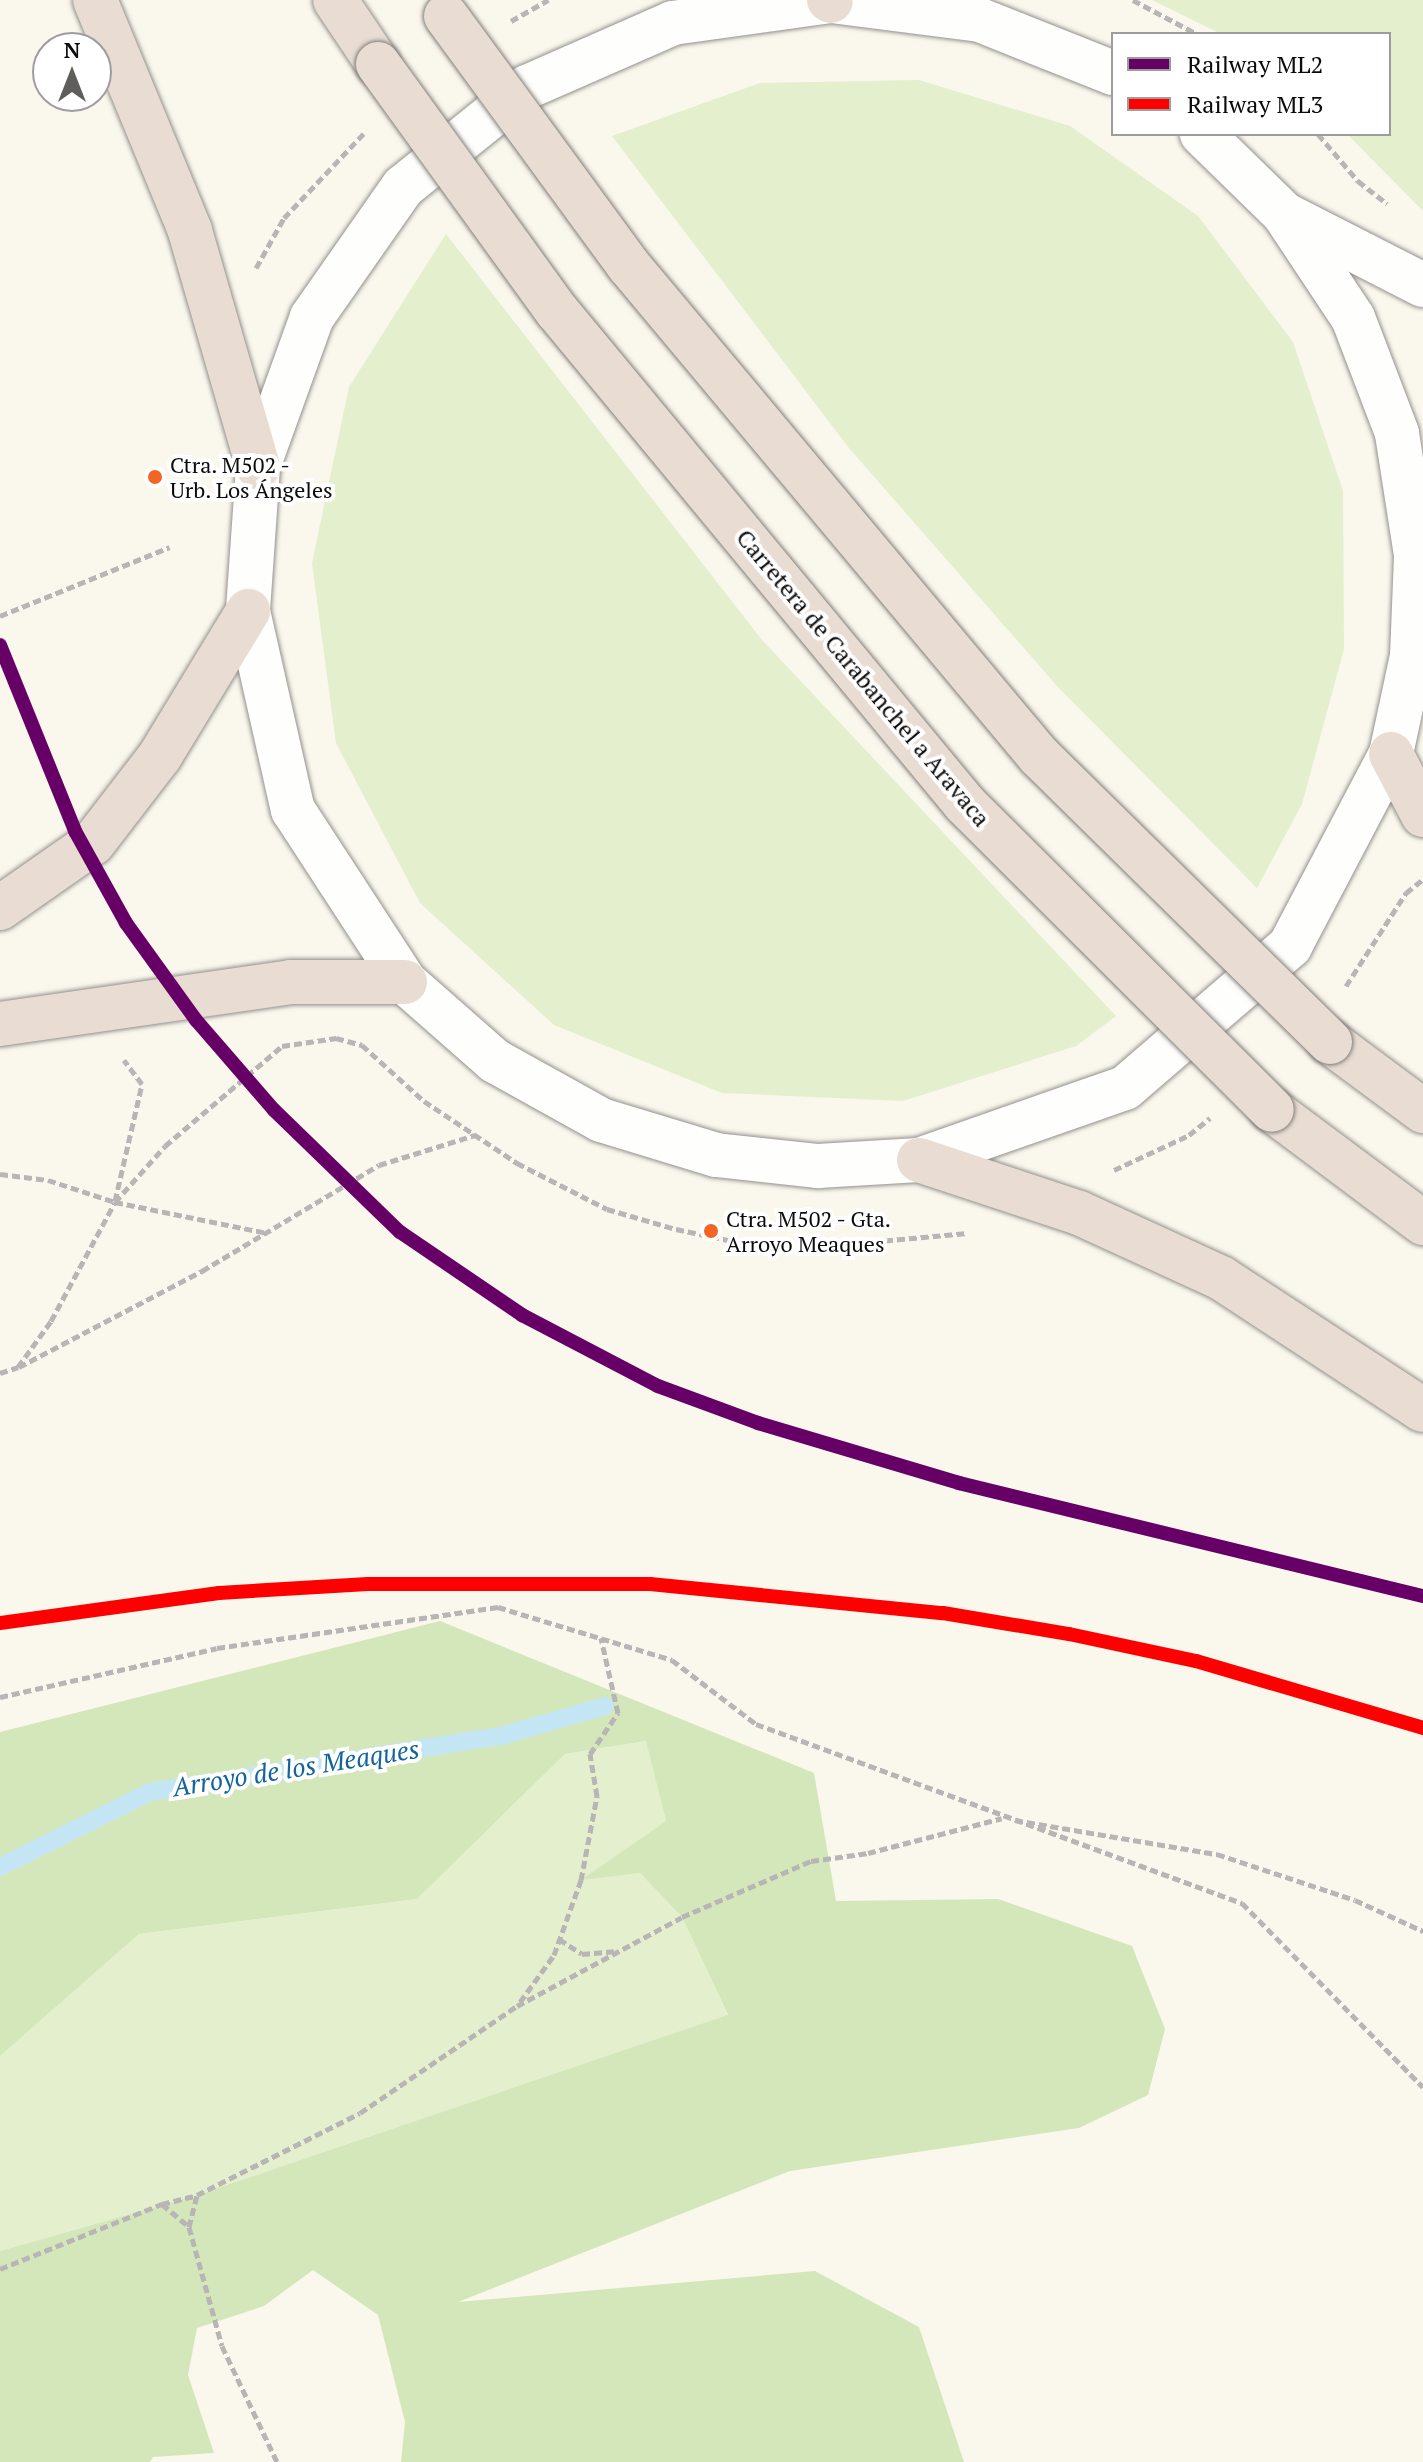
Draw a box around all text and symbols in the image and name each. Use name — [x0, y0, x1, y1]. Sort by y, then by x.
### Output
north arrow — [32, 32, 112, 112]
legend — [1111, 32, 1391, 136]
text: N — [64, 35, 80, 64]
text: Railway ML2 — [1187, 48, 1323, 80]
text: Railway ML3 — [1187, 88, 1323, 120]
place label: Ctra. M502 - Urb. Los Ángeles — [170, 451, 334, 502]
marker: Ctra. M502 - Urb. Los Ángeles — [147, 469, 163, 485]
street label: Carretera de Carabanchel a Aravaca — [730, 523, 996, 833]
place label: Ctra. M502 - Gta. Arroyo Meaques — [726, 1205, 894, 1256]
marker: Ctra. M502 - Gta. Arroyo Meaques — [703, 1223, 719, 1239]
water label: Arroyo de los Meaques — [170, 1733, 422, 1803]

